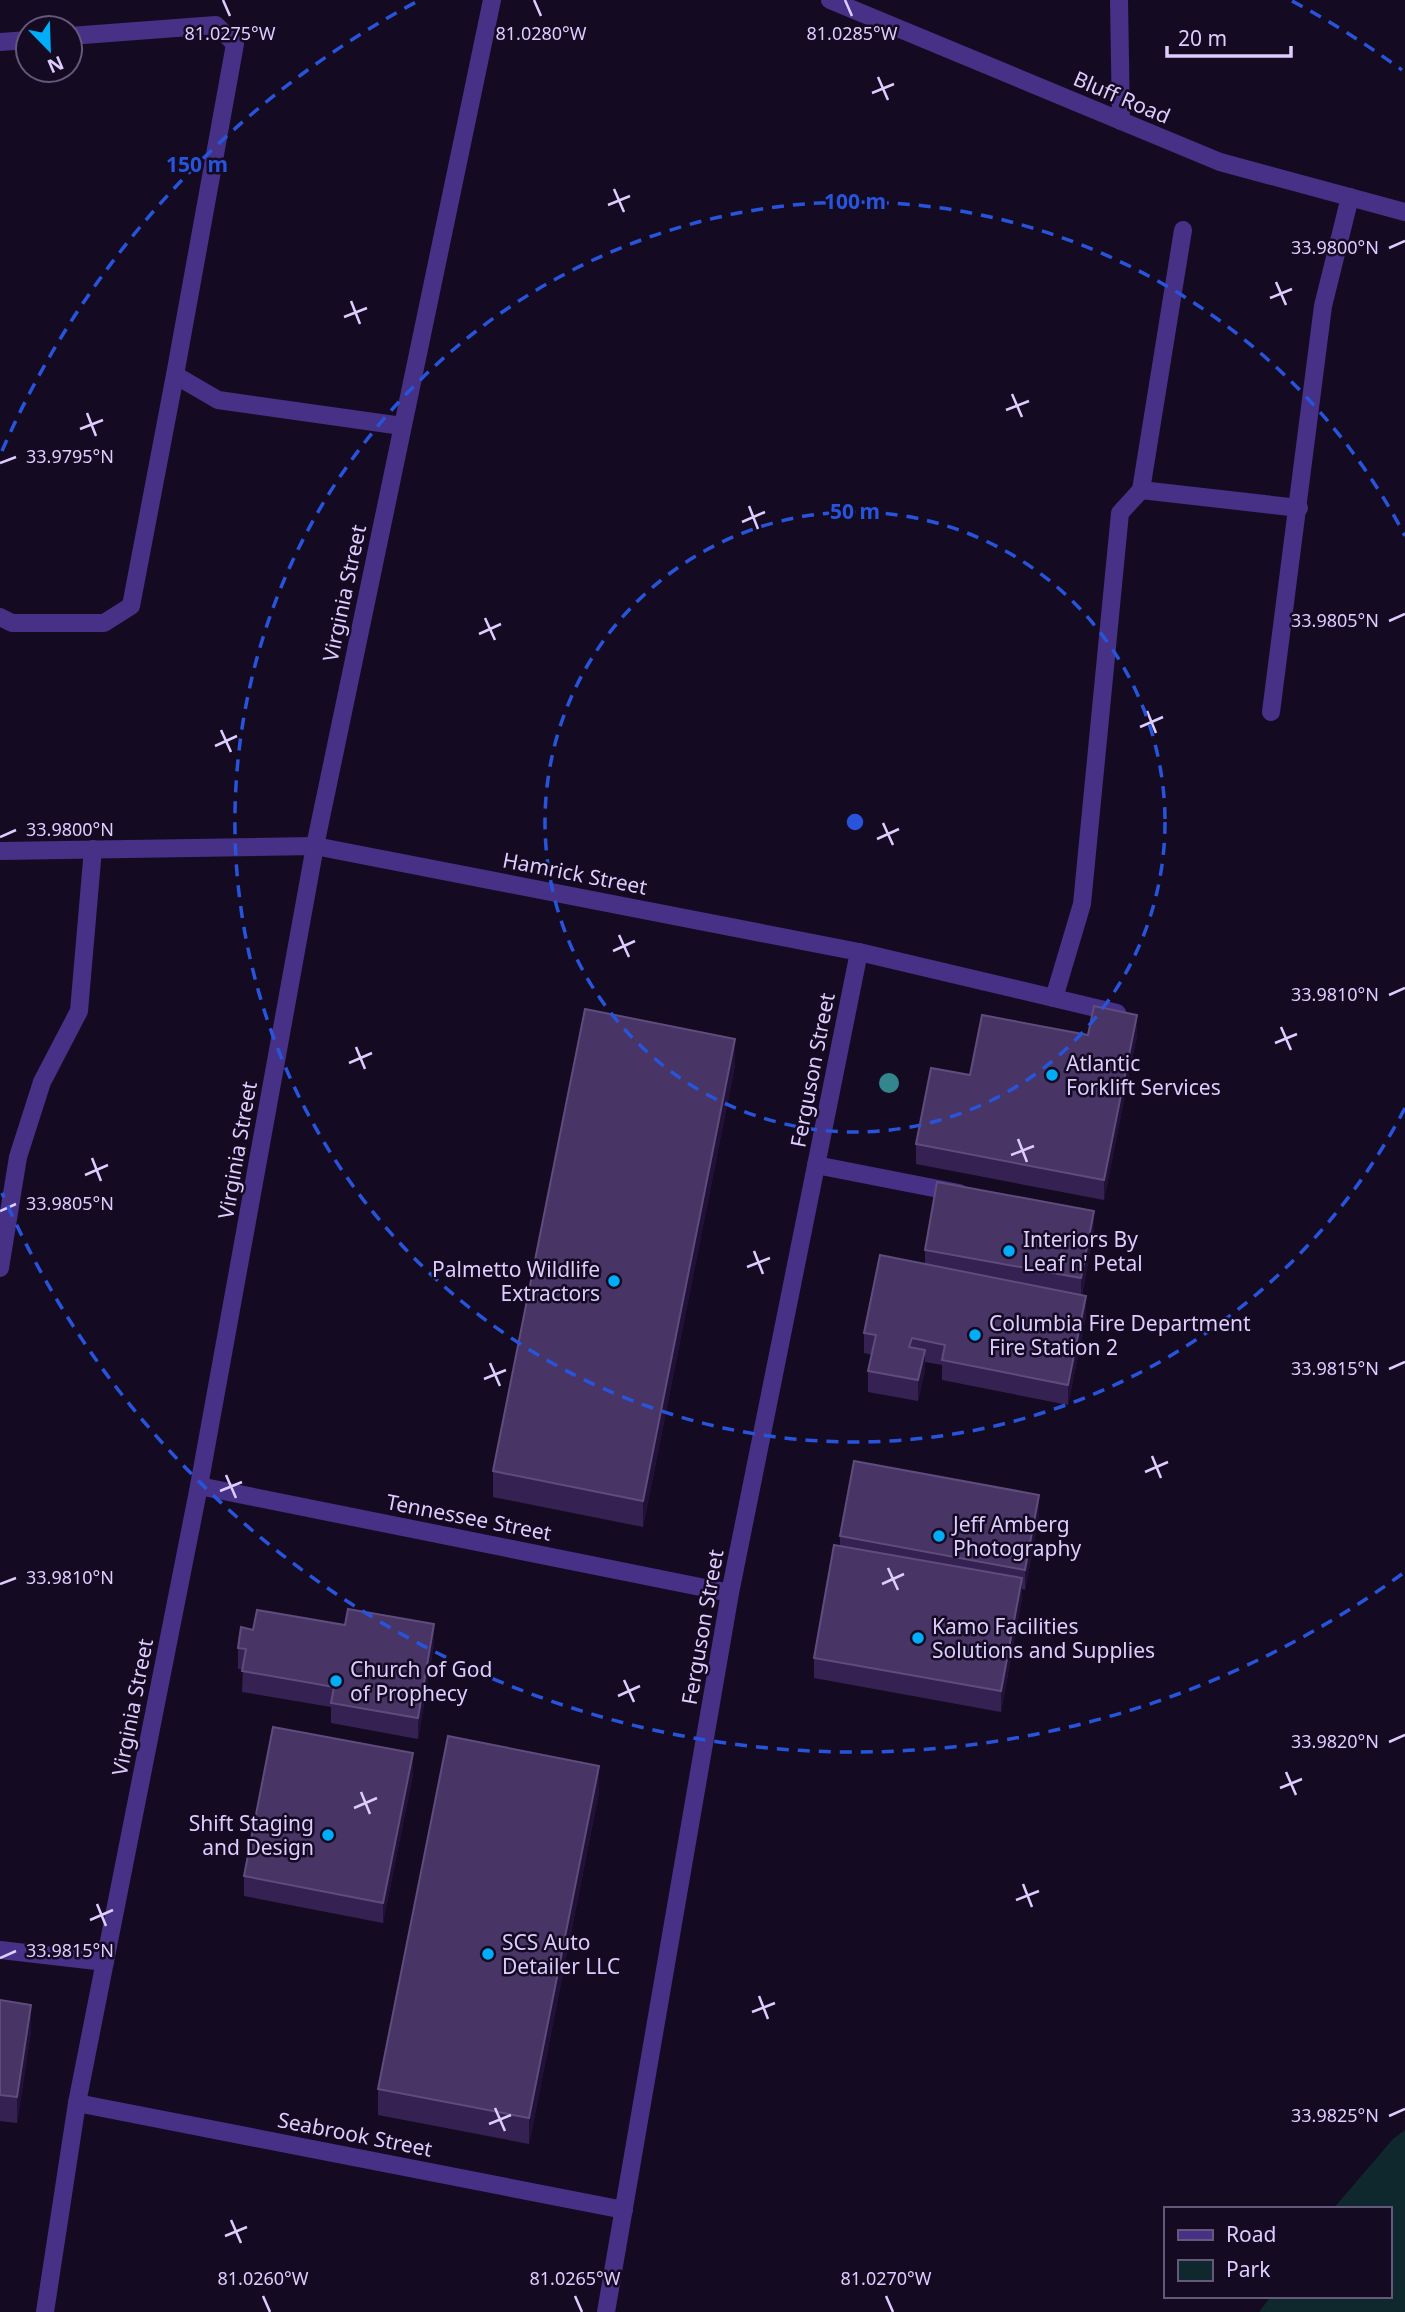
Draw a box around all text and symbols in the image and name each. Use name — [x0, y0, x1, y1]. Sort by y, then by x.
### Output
north arrow — [14, 14, 84, 84]
scale bar — [1167, 14, 1291, 58]
text: 81.0275°W — [184, 21, 276, 45]
text: 81.0280°W — [495, 21, 587, 45]
text: 81.0285°W — [806, 21, 898, 45]
text: 20 m — [1178, 24, 1227, 52]
text: N — [43, 50, 68, 80]
street label: Bluff Road — [1069, 64, 1175, 130]
text: 150 m — [166, 150, 228, 178]
text: 100 m — [824, 187, 886, 215]
text: 33.9800°N — [1291, 235, 1379, 259]
text: 33.9795°N — [26, 444, 114, 468]
text: 50 m — [830, 497, 880, 525]
street label: Virginia Street — [316, 522, 372, 664]
text: 33.9805°N — [1291, 608, 1379, 632]
centre of rings — [843, 810, 867, 834]
text: 33.9800°N — [26, 817, 114, 841]
street label: Hamrick Street — [500, 845, 650, 901]
text: 33.9810°N — [1291, 982, 1379, 1006]
street label: Ferguson Street — [783, 990, 841, 1150]
place label: Atlantic Forklift Services — [1066, 1049, 1221, 1101]
marker: Atlantic Forklift Services — [1044, 1067, 1060, 1083]
street label: Virginia Street — [211, 1079, 263, 1221]
text: 33.9805°N — [26, 1191, 114, 1215]
place label: Interiors By Leaf n' Petal — [1023, 1225, 1143, 1277]
marker: Interiors By Leaf n' Petal — [1001, 1243, 1017, 1259]
place label: Palmetto Wildlife Extractors — [432, 1255, 600, 1307]
marker: Palmetto Wildlife Extractors — [606, 1273, 622, 1289]
place label: Columbia Fire Department Fire Station 2 — [989, 1309, 1251, 1361]
marker: Columbia Fire Department Fire Station 2 — [967, 1327, 983, 1343]
text: 33.9815°N — [1291, 1356, 1379, 1380]
street label: Tennessee Street — [384, 1487, 554, 1547]
place label: Jeff Amberg Photography — [951, 1510, 1082, 1562]
marker: Jeff Amberg Photography — [931, 1528, 947, 1544]
street label: Ferguson Street — [675, 1547, 729, 1707]
text: 33.9810°N — [26, 1565, 114, 1589]
place label: Kamo Facilities Solutions and Supplies — [932, 1612, 1155, 1664]
marker: Kamo Facilities Solutions and Supplies — [910, 1630, 926, 1646]
street label: Virginia Street — [105, 1636, 159, 1778]
place label: Church of God of Prophecy — [350, 1655, 492, 1707]
marker: Church of God of Prophecy — [328, 1673, 344, 1689]
text: 33.9820°N — [1291, 1729, 1379, 1753]
place label: Shift Staging and Design — [189, 1809, 314, 1861]
marker: Shift Staging and Design — [320, 1827, 336, 1843]
place label: SCS Auto Detailer LLC — [502, 1928, 620, 1980]
text: 33.9815°N — [26, 1938, 114, 1962]
marker: SCS Auto Detailer LLC — [480, 1946, 496, 1962]
text: 33.9825°N — [1291, 2103, 1379, 2127]
street label: Seabrook Street — [275, 2105, 435, 2163]
legend — [1164, 2207, 1391, 2298]
text: Road — [1226, 2220, 1276, 2248]
text: Park — [1226, 2255, 1271, 2283]
text: 81.0260°W — [217, 2266, 309, 2290]
text: 81.0265°W — [529, 2266, 621, 2290]
text: 81.0270°W — [840, 2266, 932, 2290]

